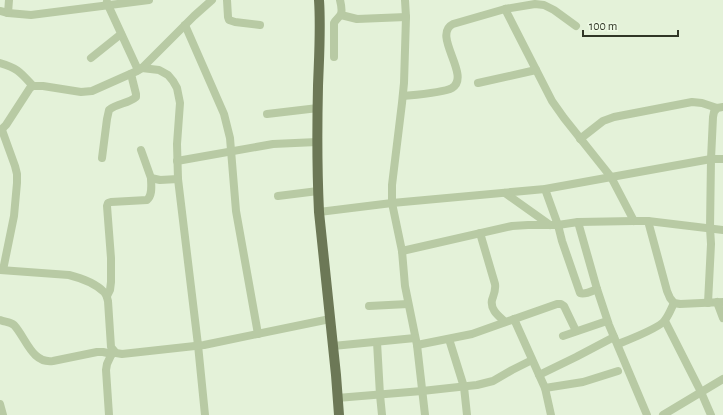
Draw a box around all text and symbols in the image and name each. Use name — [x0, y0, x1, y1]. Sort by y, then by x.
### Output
scale bar — [583, 12, 678, 38]
text: 100 m — [589, 20, 617, 32]

